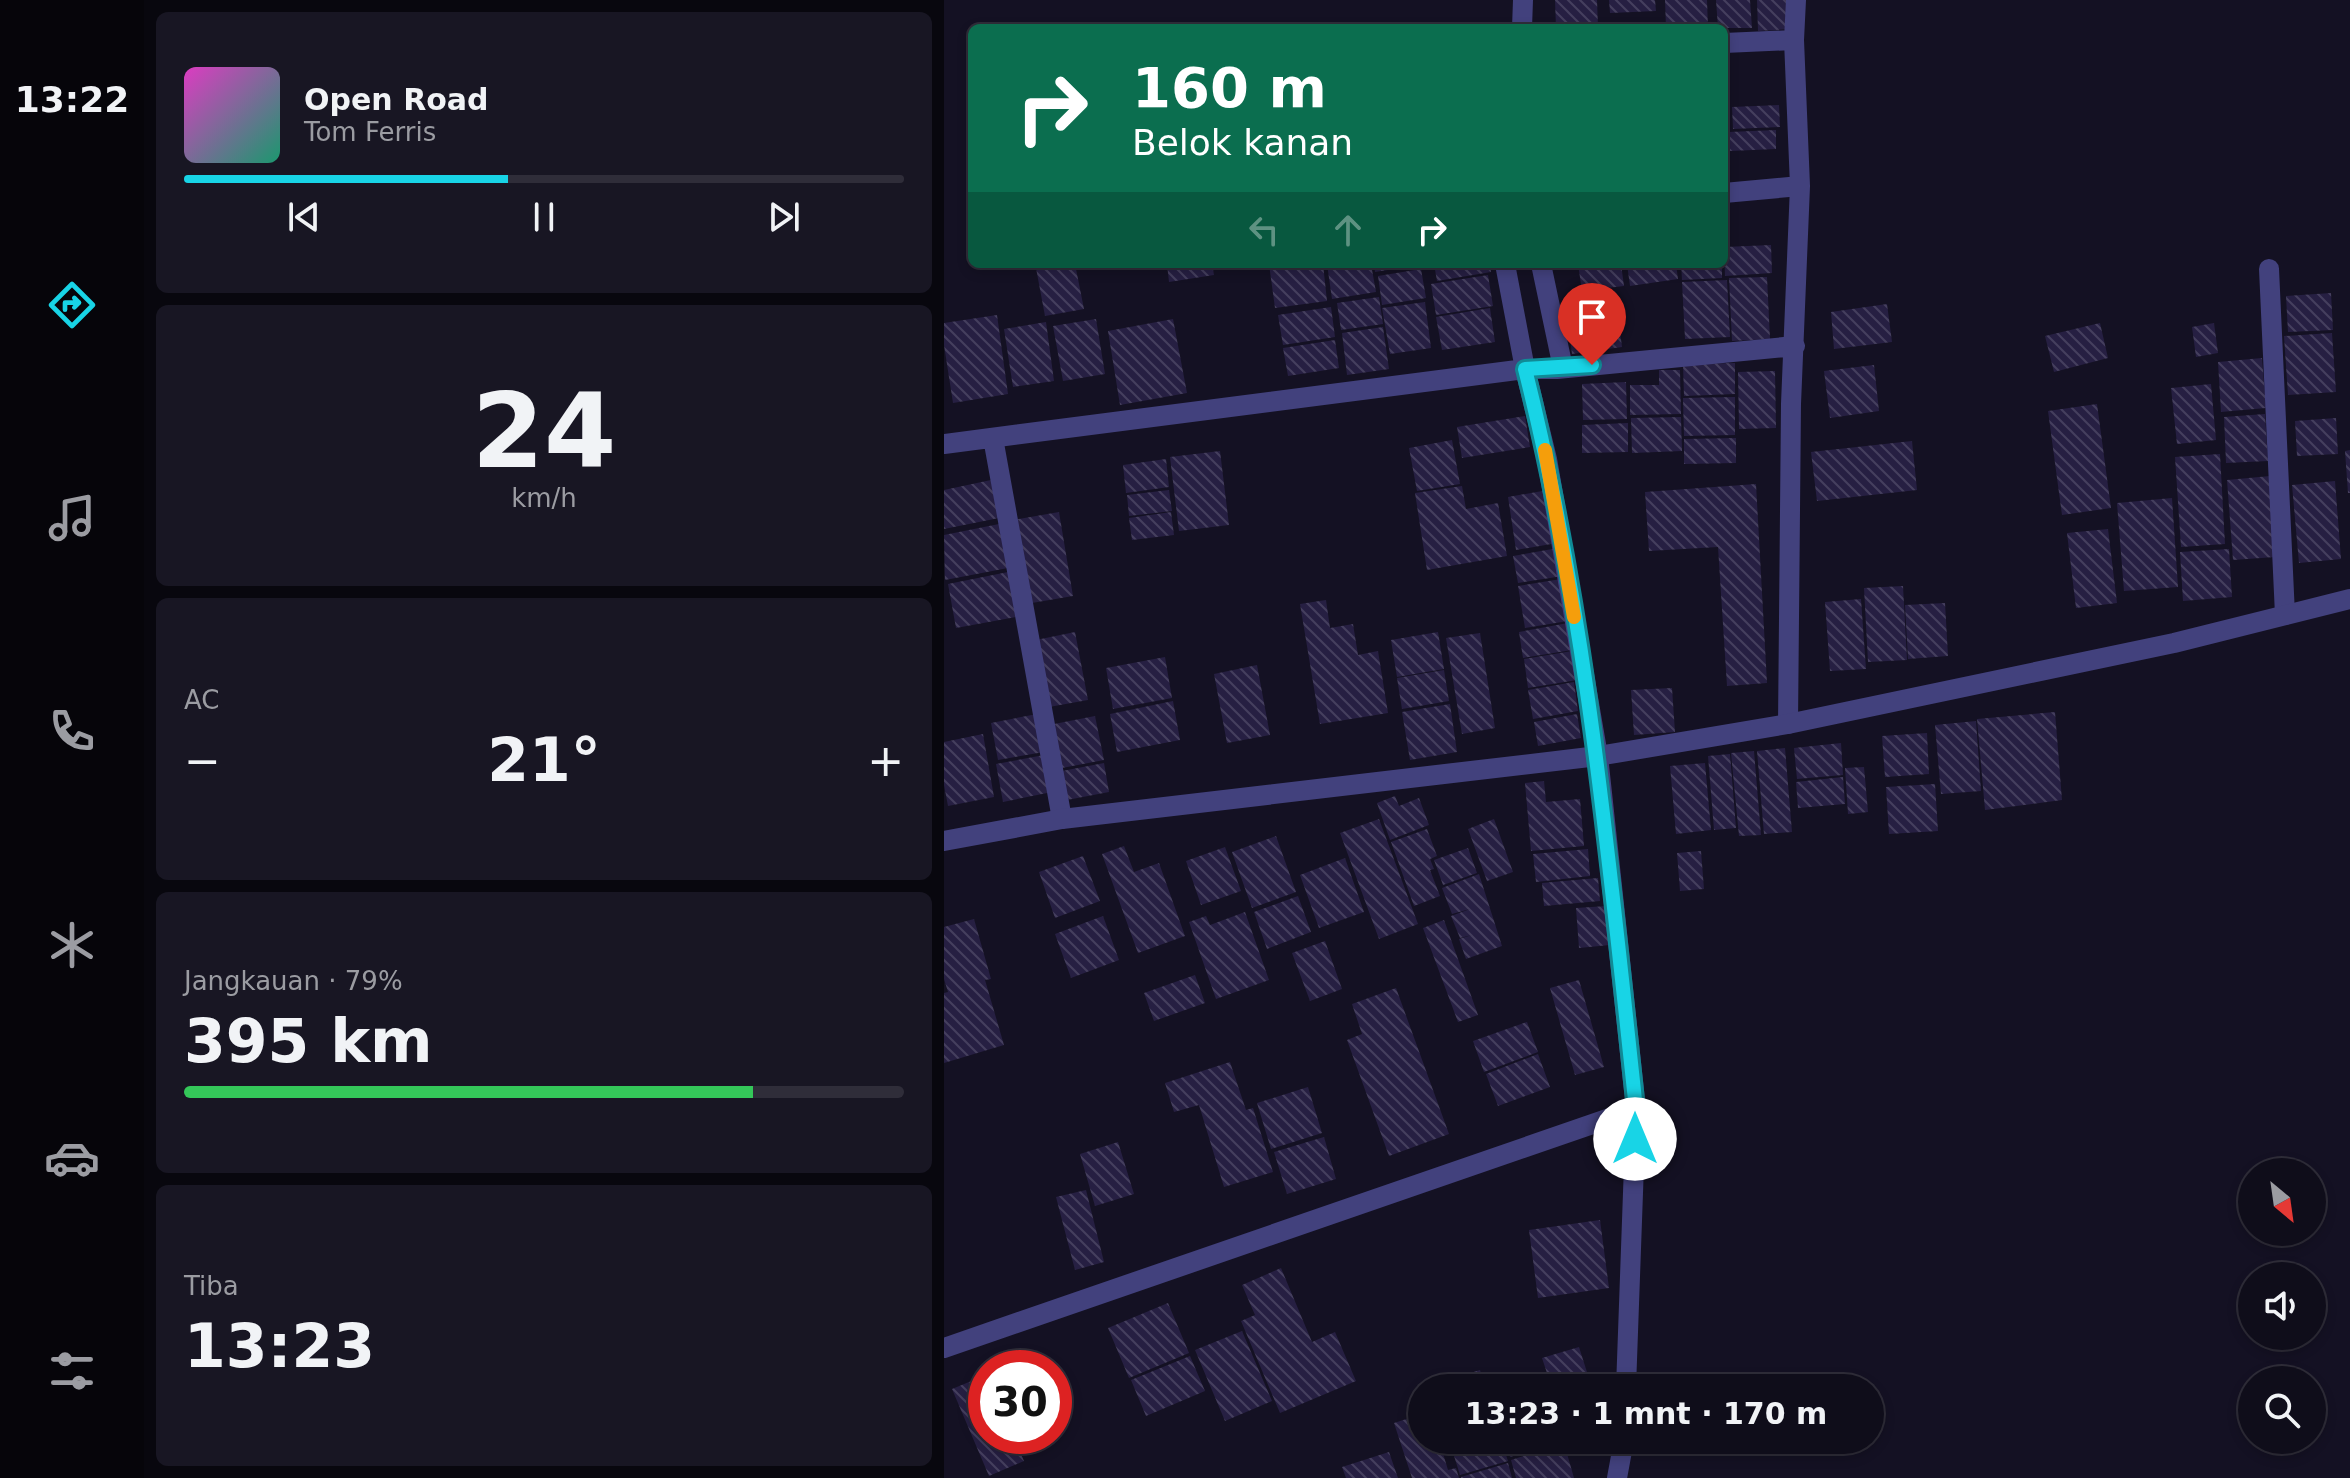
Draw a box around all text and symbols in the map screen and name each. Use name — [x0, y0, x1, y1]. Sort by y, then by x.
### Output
text: 160 m — [1132, 55, 1327, 120]
icon: right — [1000, 56, 1104, 160]
text: 13:22 — [15, 79, 129, 120]
text: Open Road — [304, 82, 489, 117]
text: Tom Ferris — [304, 117, 436, 147]
text: Belok kanan — [1132, 122, 1353, 163]
icon: previous — [282, 195, 326, 239]
icon: pause — [522, 195, 566, 239]
icon: next — [762, 195, 806, 239]
icon: left — [1242, 208, 1286, 252]
icon: ahead — [1326, 208, 1370, 252]
icon: right — [1410, 208, 1454, 252]
icon: directions — [44, 277, 100, 333]
pin — [1558, 283, 1626, 365]
icon: arrive — [1570, 295, 1614, 339]
text: 24 — [472, 370, 616, 492]
text: km/h — [511, 483, 577, 513]
icon: music — [44, 490, 100, 546]
text: AC — [184, 685, 219, 715]
icon: phone — [44, 703, 100, 759]
text: 21° — [487, 725, 601, 795]
text: − — [184, 735, 221, 786]
text: + — [867, 735, 904, 786]
icon: climate — [44, 917, 100, 973]
text: Jangkauan · 79% — [184, 966, 403, 996]
text: 395 km — [184, 1006, 433, 1076]
position arrow — [1593, 1097, 1677, 1181]
icon: car — [44, 1130, 100, 1186]
north arrow — [2238, 1158, 2326, 1246]
map controls — [2238, 1158, 2326, 1454]
button: sound — [2238, 1262, 2326, 1350]
text: Tiba — [184, 1271, 239, 1301]
text: 13:23 — [184, 1311, 375, 1381]
icon: filters — [44, 1343, 100, 1399]
speed limit sign: 30 — [968, 1350, 1072, 1454]
button: search — [2238, 1366, 2326, 1454]
text: 13:23 · 1 mnt · 170 m — [1465, 1396, 1827, 1431]

